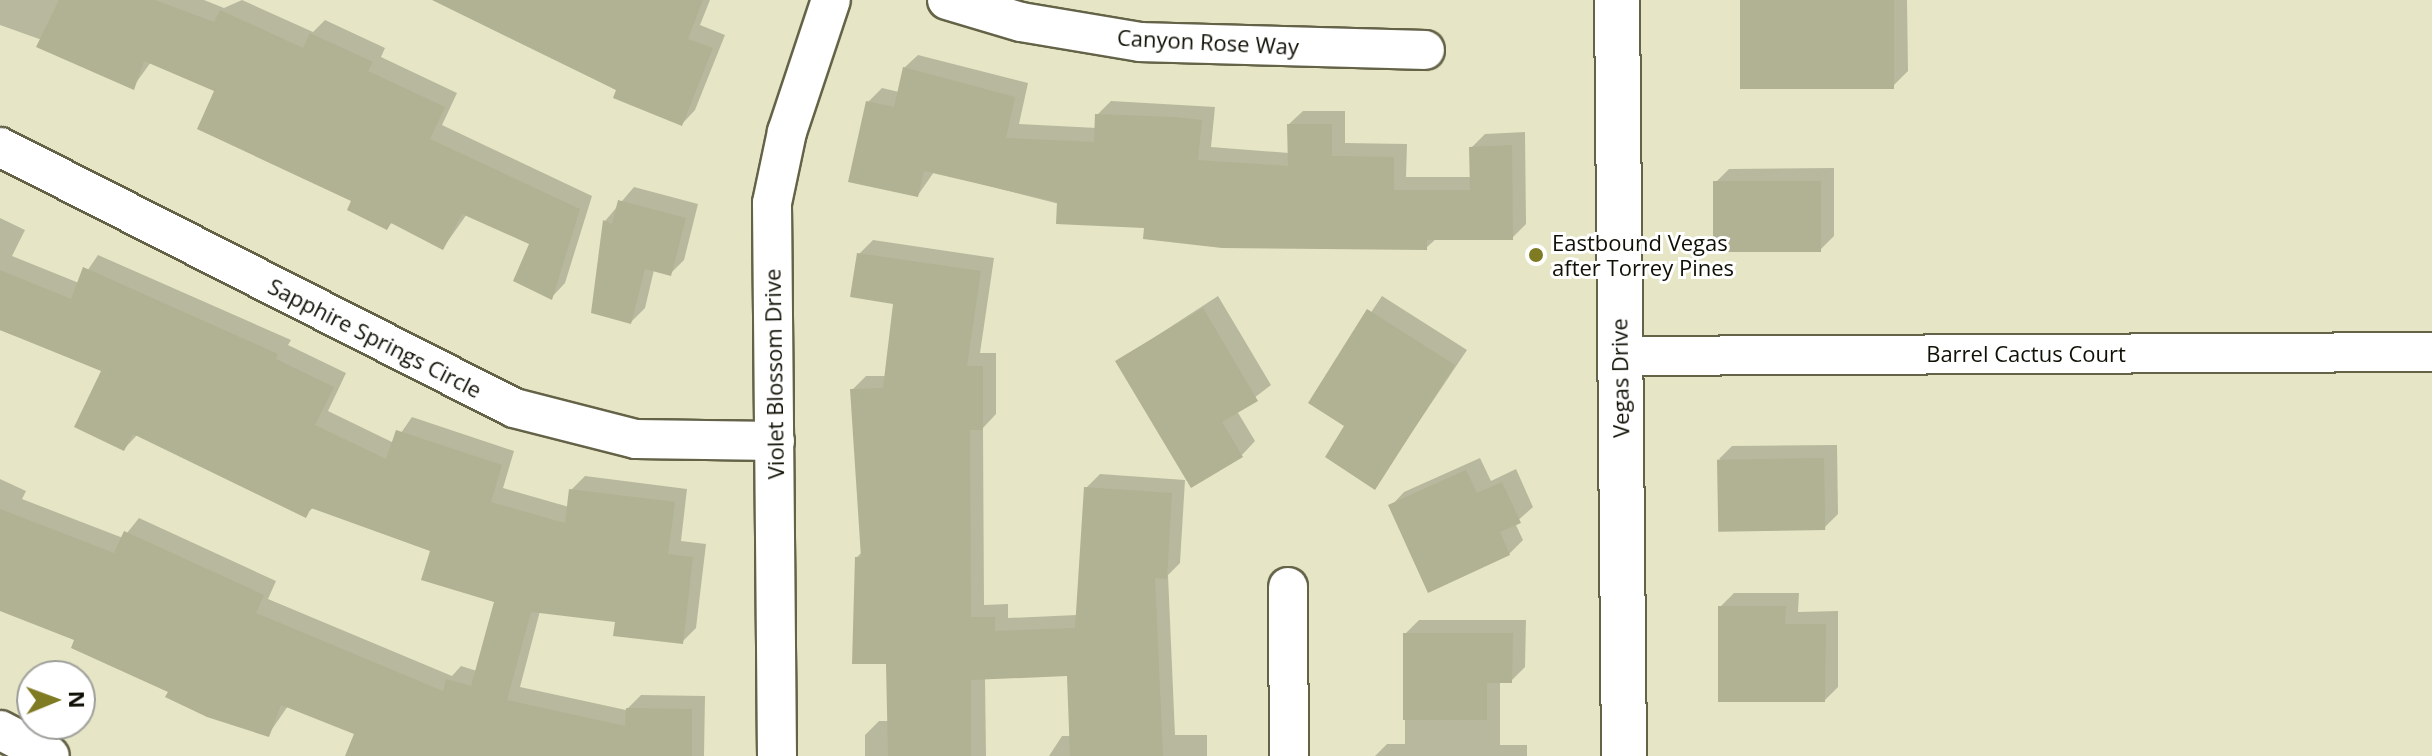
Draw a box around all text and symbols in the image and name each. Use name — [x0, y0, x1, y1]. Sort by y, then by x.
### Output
street label: Canyon Rose Way — [1116, 24, 1300, 60]
place label: Eastbound Vegas after Torrey Pines — [1552, 229, 1734, 280]
marker: Eastbound Vegas after Torrey Pines — [1527, 246, 1545, 264]
street label: Violet Blossom Drive — [759, 269, 789, 479]
street label: Sapphire Springs Circle — [264, 273, 486, 403]
street label: Vegas Drive — [1606, 318, 1634, 438]
street label: Barrel Cactus Court — [1926, 341, 2126, 367]
north arrow — [16, 660, 96, 740]
text: N — [63, 690, 93, 709]

